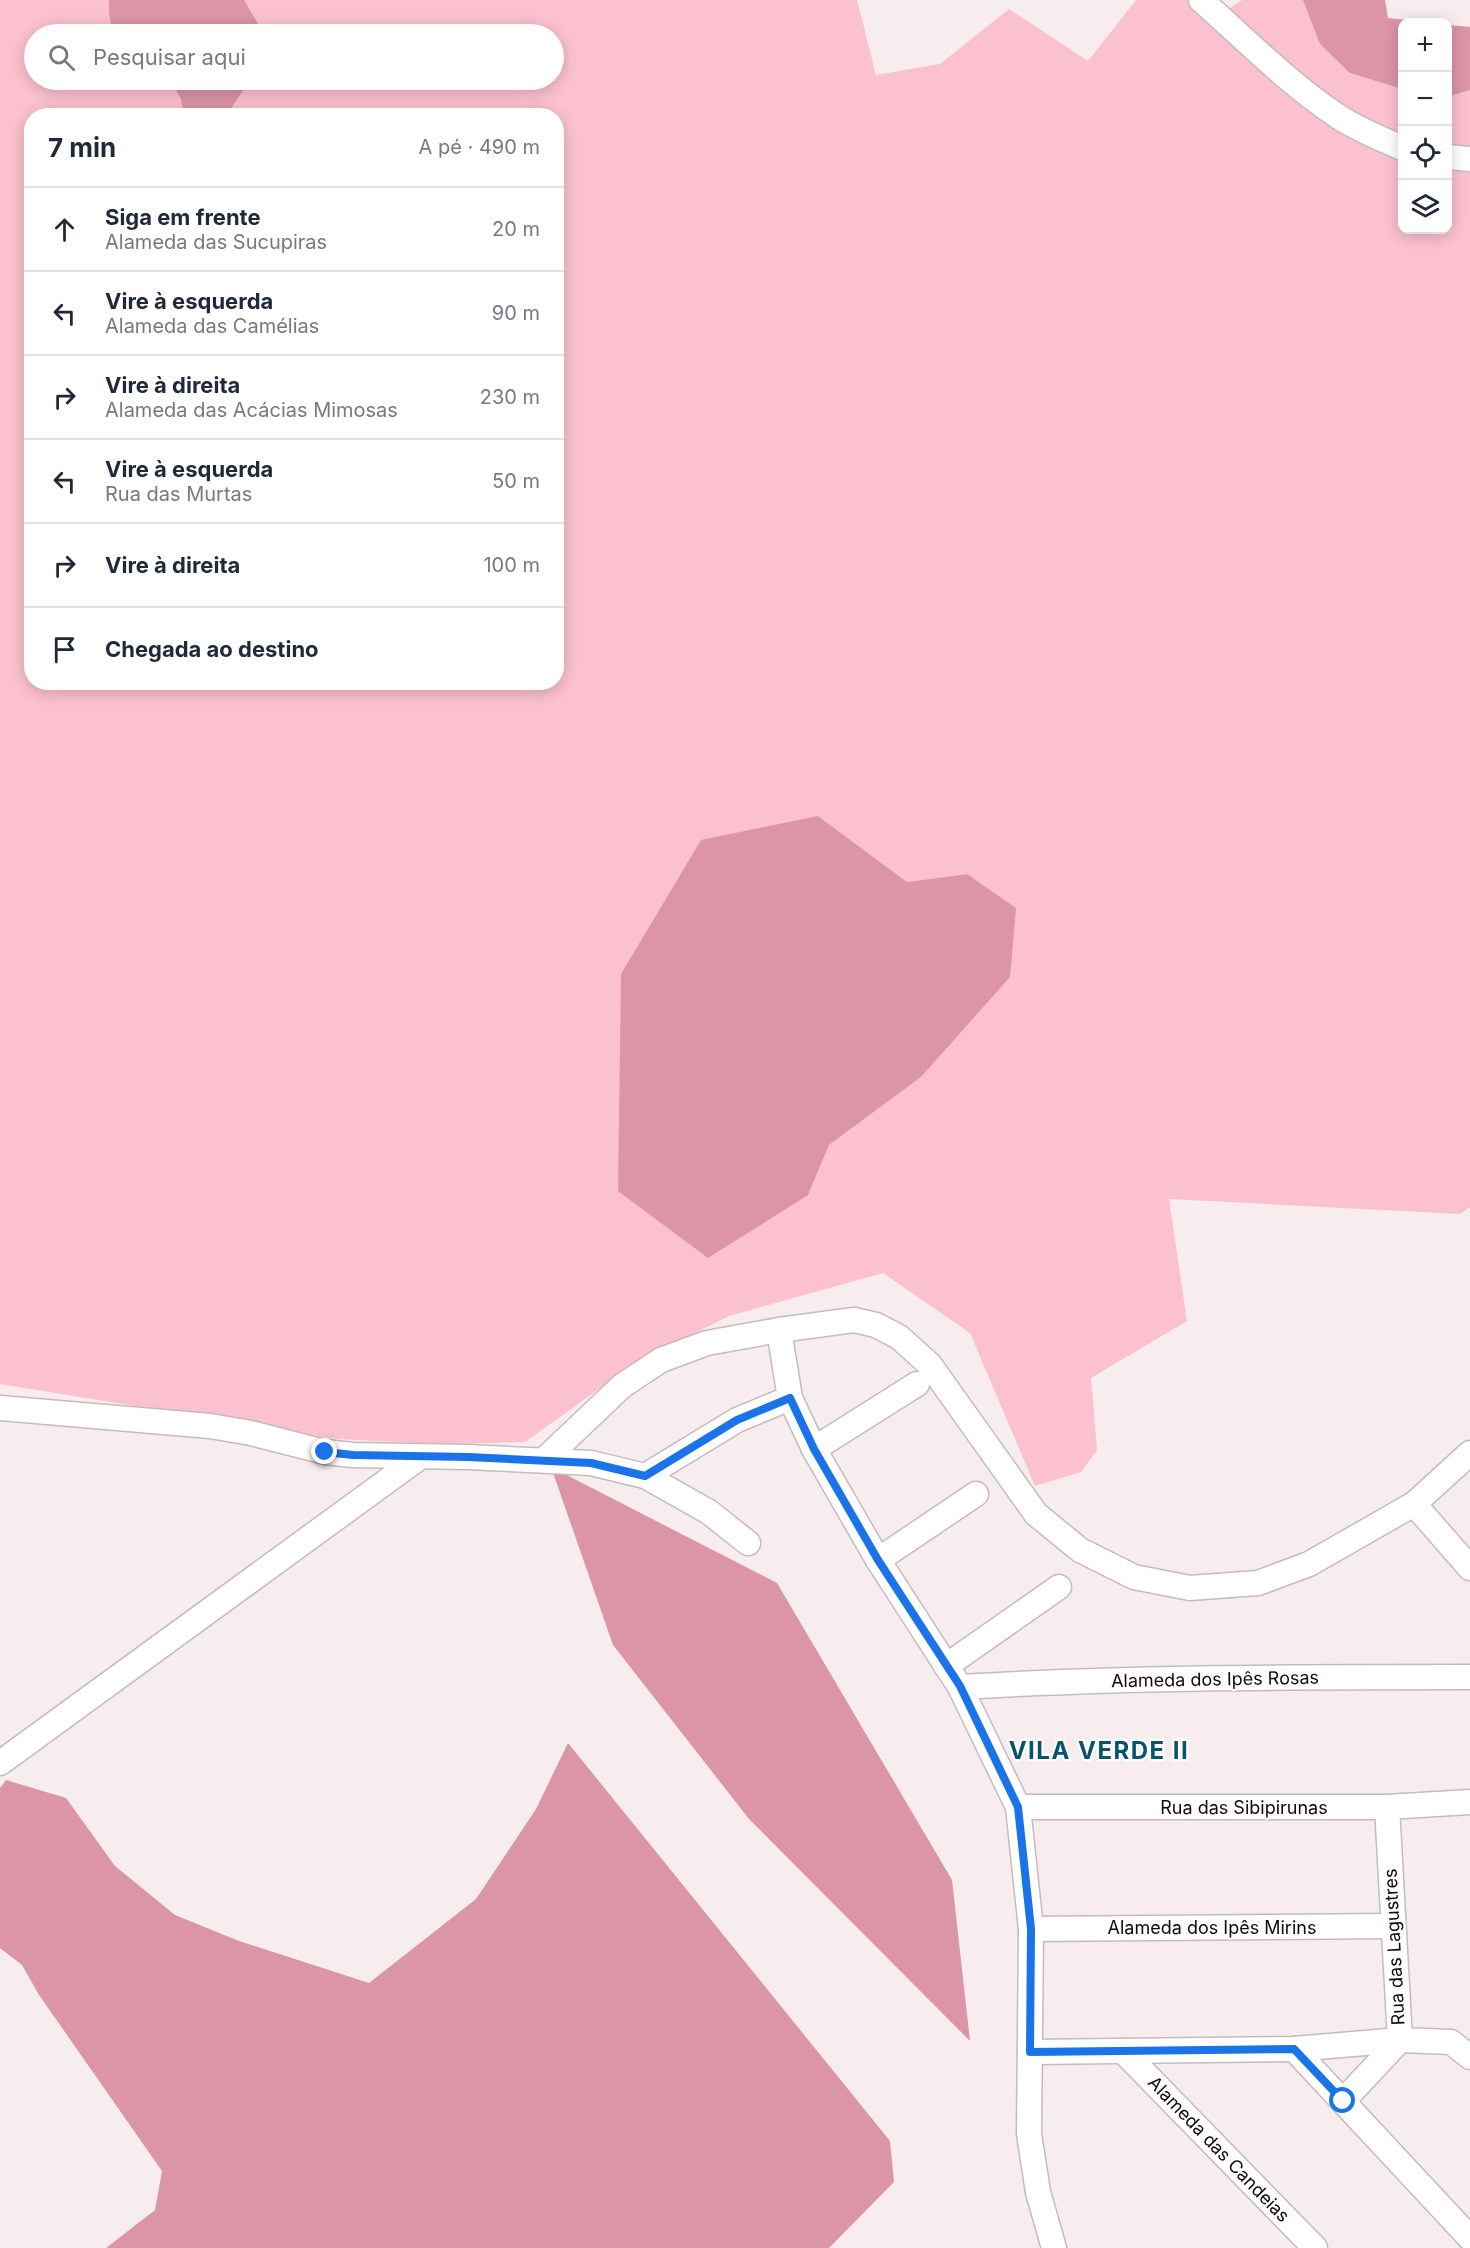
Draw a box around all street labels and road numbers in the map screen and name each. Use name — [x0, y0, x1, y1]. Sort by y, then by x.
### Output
street label: Alameda dos Ipês Rosas — [1111, 1667, 1319, 1691]
street label: Rua das Sibipirunas — [1160, 1797, 1328, 1818]
street label: Rua das Lagustres — [1379, 1868, 1409, 2026]
street label: Alameda dos Ipês Mirins — [1108, 1917, 1316, 1938]
street label: Alameda das Candeias — [1144, 2072, 1294, 2226]

